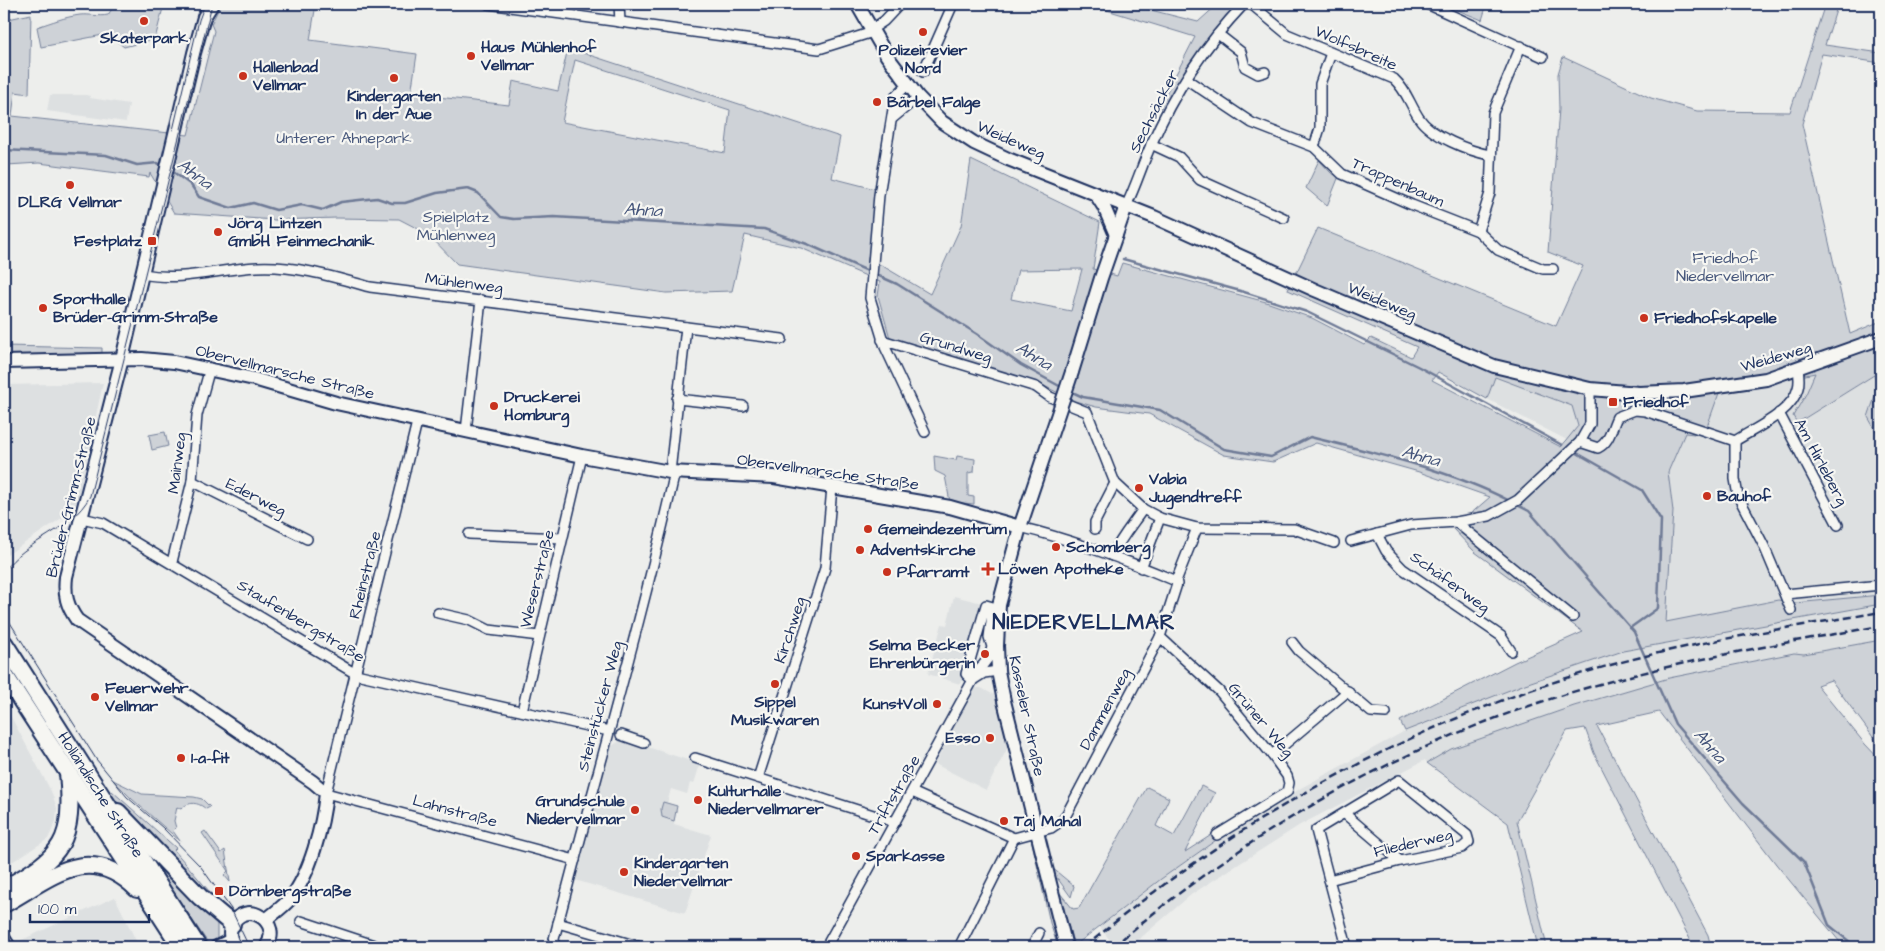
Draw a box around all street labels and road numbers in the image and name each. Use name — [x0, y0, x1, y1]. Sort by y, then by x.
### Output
street label: Wolfsbreite — [1311, 20, 1401, 76]
street label: Sechsäcker — [1124, 65, 1184, 156]
street label: Weideweg — [973, 115, 1049, 166]
street label: Trappenbaum — [1348, 152, 1448, 212]
street label: Mühlenweg — [424, 267, 504, 300]
street label: Weideweg — [1344, 277, 1420, 326]
street label: Grundweg — [917, 326, 995, 369]
street label: Weideweg — [1738, 336, 1814, 379]
street label: Obervellmarsche Straße — [193, 339, 377, 405]
street label: Brüder-Grimm-Straße — [40, 414, 102, 580]
street label: Am Hirleberg — [1788, 414, 1853, 510]
street label: Mainweg — [162, 431, 193, 495]
street label: Obervellmarsche Straße — [736, 448, 921, 496]
street label: Ederweg — [222, 472, 290, 522]
street label: Weserstraße — [514, 527, 560, 631]
street label: Rheinstraße — [343, 528, 387, 621]
street label: Schäferweg — [1405, 546, 1494, 619]
street label: Staufenbergstraße — [233, 574, 369, 669]
street label: Kirchweg — [769, 594, 812, 666]
street label: Steinstücker Weg — [572, 638, 629, 774]
street label: Kasseler Straße — [1003, 654, 1051, 779]
street label: Dammenweg — [1074, 664, 1137, 754]
street label: Grüner Weg — [1222, 678, 1299, 763]
street label: Holländische Straße — [52, 728, 149, 862]
street label: Triftstraße — [862, 751, 926, 839]
street label: Lahnstraße — [410, 789, 500, 833]
street label: Fliederweg — [1371, 823, 1455, 864]

